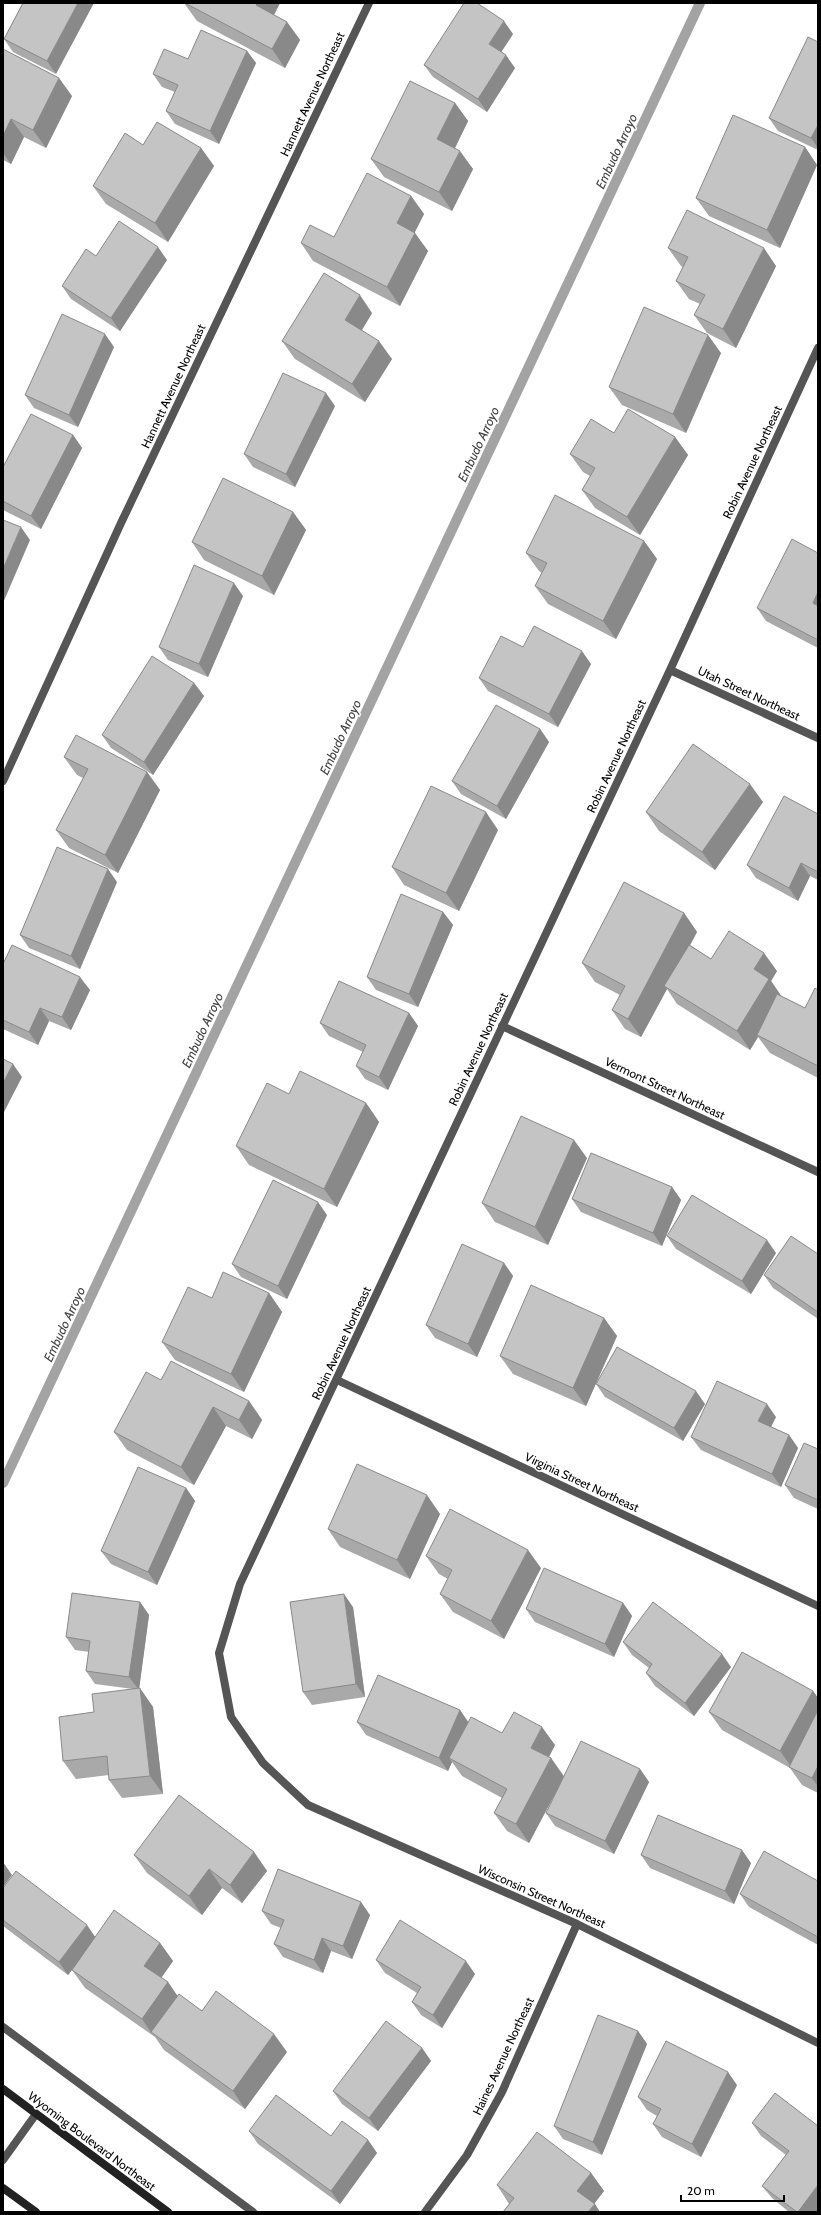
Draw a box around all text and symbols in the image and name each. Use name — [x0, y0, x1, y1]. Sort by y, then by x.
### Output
street label: Hannett Avenue Northeast — [277, 29, 347, 159]
water label: Embudo Arroyo — [592, 111, 640, 191]
street label: Hannett Avenue Northeast — [138, 321, 208, 451]
street label: Robin Avenue Northeast — [719, 403, 785, 521]
water label: Embudo Arroyo — [454, 404, 502, 484]
street label: Utah Street Northeast — [695, 663, 803, 723]
water label: Embudo Arroyo — [316, 697, 364, 777]
street label: Robin Avenue Northeast — [583, 697, 649, 815]
water label: Embudo Arroyo — [178, 990, 226, 1070]
street label: Robin Avenue Northeast — [445, 990, 511, 1108]
street label: Vermont Street Northeast — [603, 1054, 727, 1122]
water label: Embudo Arroyo — [40, 1284, 88, 1364]
street label: Robin Avenue Northeast — [308, 1284, 374, 1402]
street label: Virginia Street Northeast — [523, 1449, 641, 1515]
street label: Wisconsin Street Northeast — [476, 1861, 608, 1931]
street label: Haines Avenue Northeast — [469, 1995, 537, 2117]
street label: Wyoming Boulevard Northeast — [25, 2088, 159, 2194]
scale bar — [681, 2177, 784, 2203]
text: 20 m — [687, 2183, 715, 2198]

